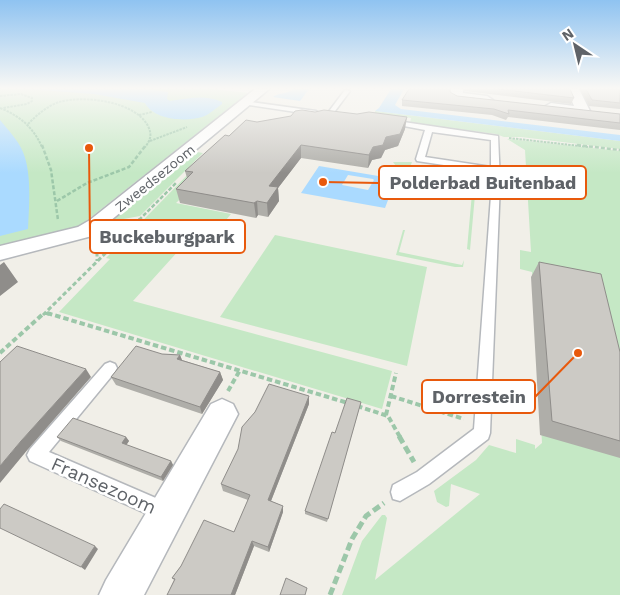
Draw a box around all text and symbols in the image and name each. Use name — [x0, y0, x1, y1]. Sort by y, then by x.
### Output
north arrow — [550, 20, 600, 70]
text: N — [559, 25, 576, 44]
street label: Zweedsezoom — [112, 141, 198, 215]
callout: Polderbad Buitenbad — [379, 166, 586, 199]
text: Polderbad Buitenbad — [390, 172, 576, 193]
callout: Buckeburgpark — [90, 220, 245, 253]
text: Buckeburgpark — [99, 226, 236, 247]
callout: Dorrestein — [422, 380, 535, 413]
text: Dorrestein — [432, 386, 526, 407]
street label: Fransezoom — [48, 452, 160, 519]

